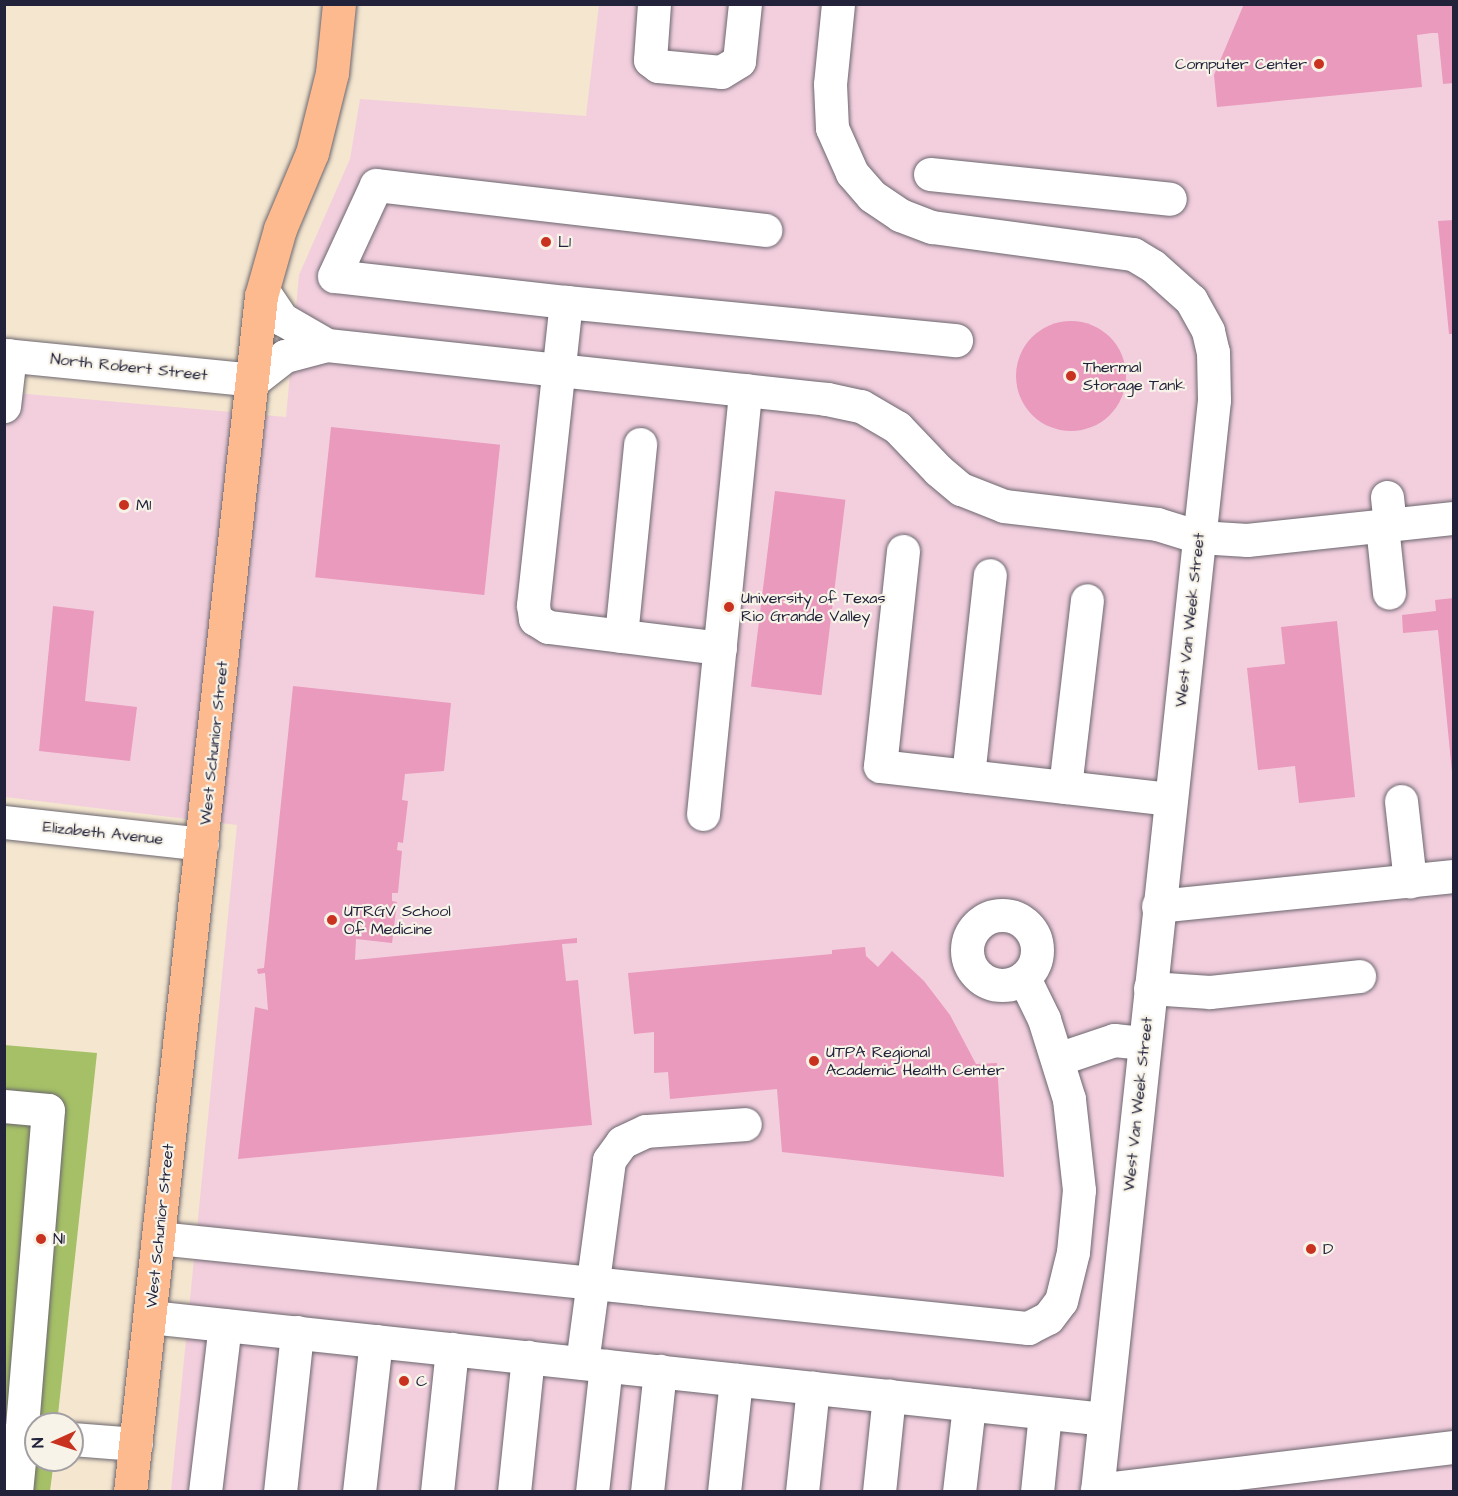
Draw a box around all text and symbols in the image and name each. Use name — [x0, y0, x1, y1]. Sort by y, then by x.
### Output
place label: Computer Center — [1175, 54, 1307, 74]
marker: Computer Center — [1312, 57, 1326, 71]
place label: L1 — [558, 232, 571, 252]
marker: L1 — [539, 235, 553, 249]
street label: North Robert Street — [50, 349, 208, 385]
place label: Thermal Storage Tank — [1083, 357, 1185, 395]
marker: Thermal Storage Tank — [1064, 369, 1078, 383]
place label: M1 — [136, 495, 151, 515]
marker: M1 — [117, 498, 131, 512]
street label: West Van Week Street — [1171, 532, 1209, 708]
place label: University of Texas Rio Grande Valley — [741, 588, 886, 626]
marker: University of Texas Rio Grande Valley — [722, 600, 736, 614]
street label: West Schunior Street — [196, 660, 232, 826]
street label: Elizabeth Avenue — [42, 817, 164, 849]
place label: UTRGV School Of Medicine — [344, 901, 451, 939]
marker: UTRGV School Of Medicine — [325, 913, 339, 927]
street label: West Van Week Street — [1119, 1016, 1157, 1192]
place label: UTPA Regional Academic Health Center — [826, 1042, 1005, 1080]
marker: UTPA Regional Academic Health Center — [807, 1054, 821, 1068]
street label: West Schunior Street — [142, 1143, 178, 1309]
place label: N1 — [53, 1229, 65, 1249]
marker: N1 — [34, 1232, 48, 1246]
place label: D — [1323, 1239, 1333, 1259]
marker: D — [1304, 1242, 1318, 1256]
place label: C — [416, 1371, 427, 1391]
marker: C — [397, 1374, 411, 1388]
north arrow — [24, 1412, 84, 1472]
text: N — [27, 1437, 49, 1448]

